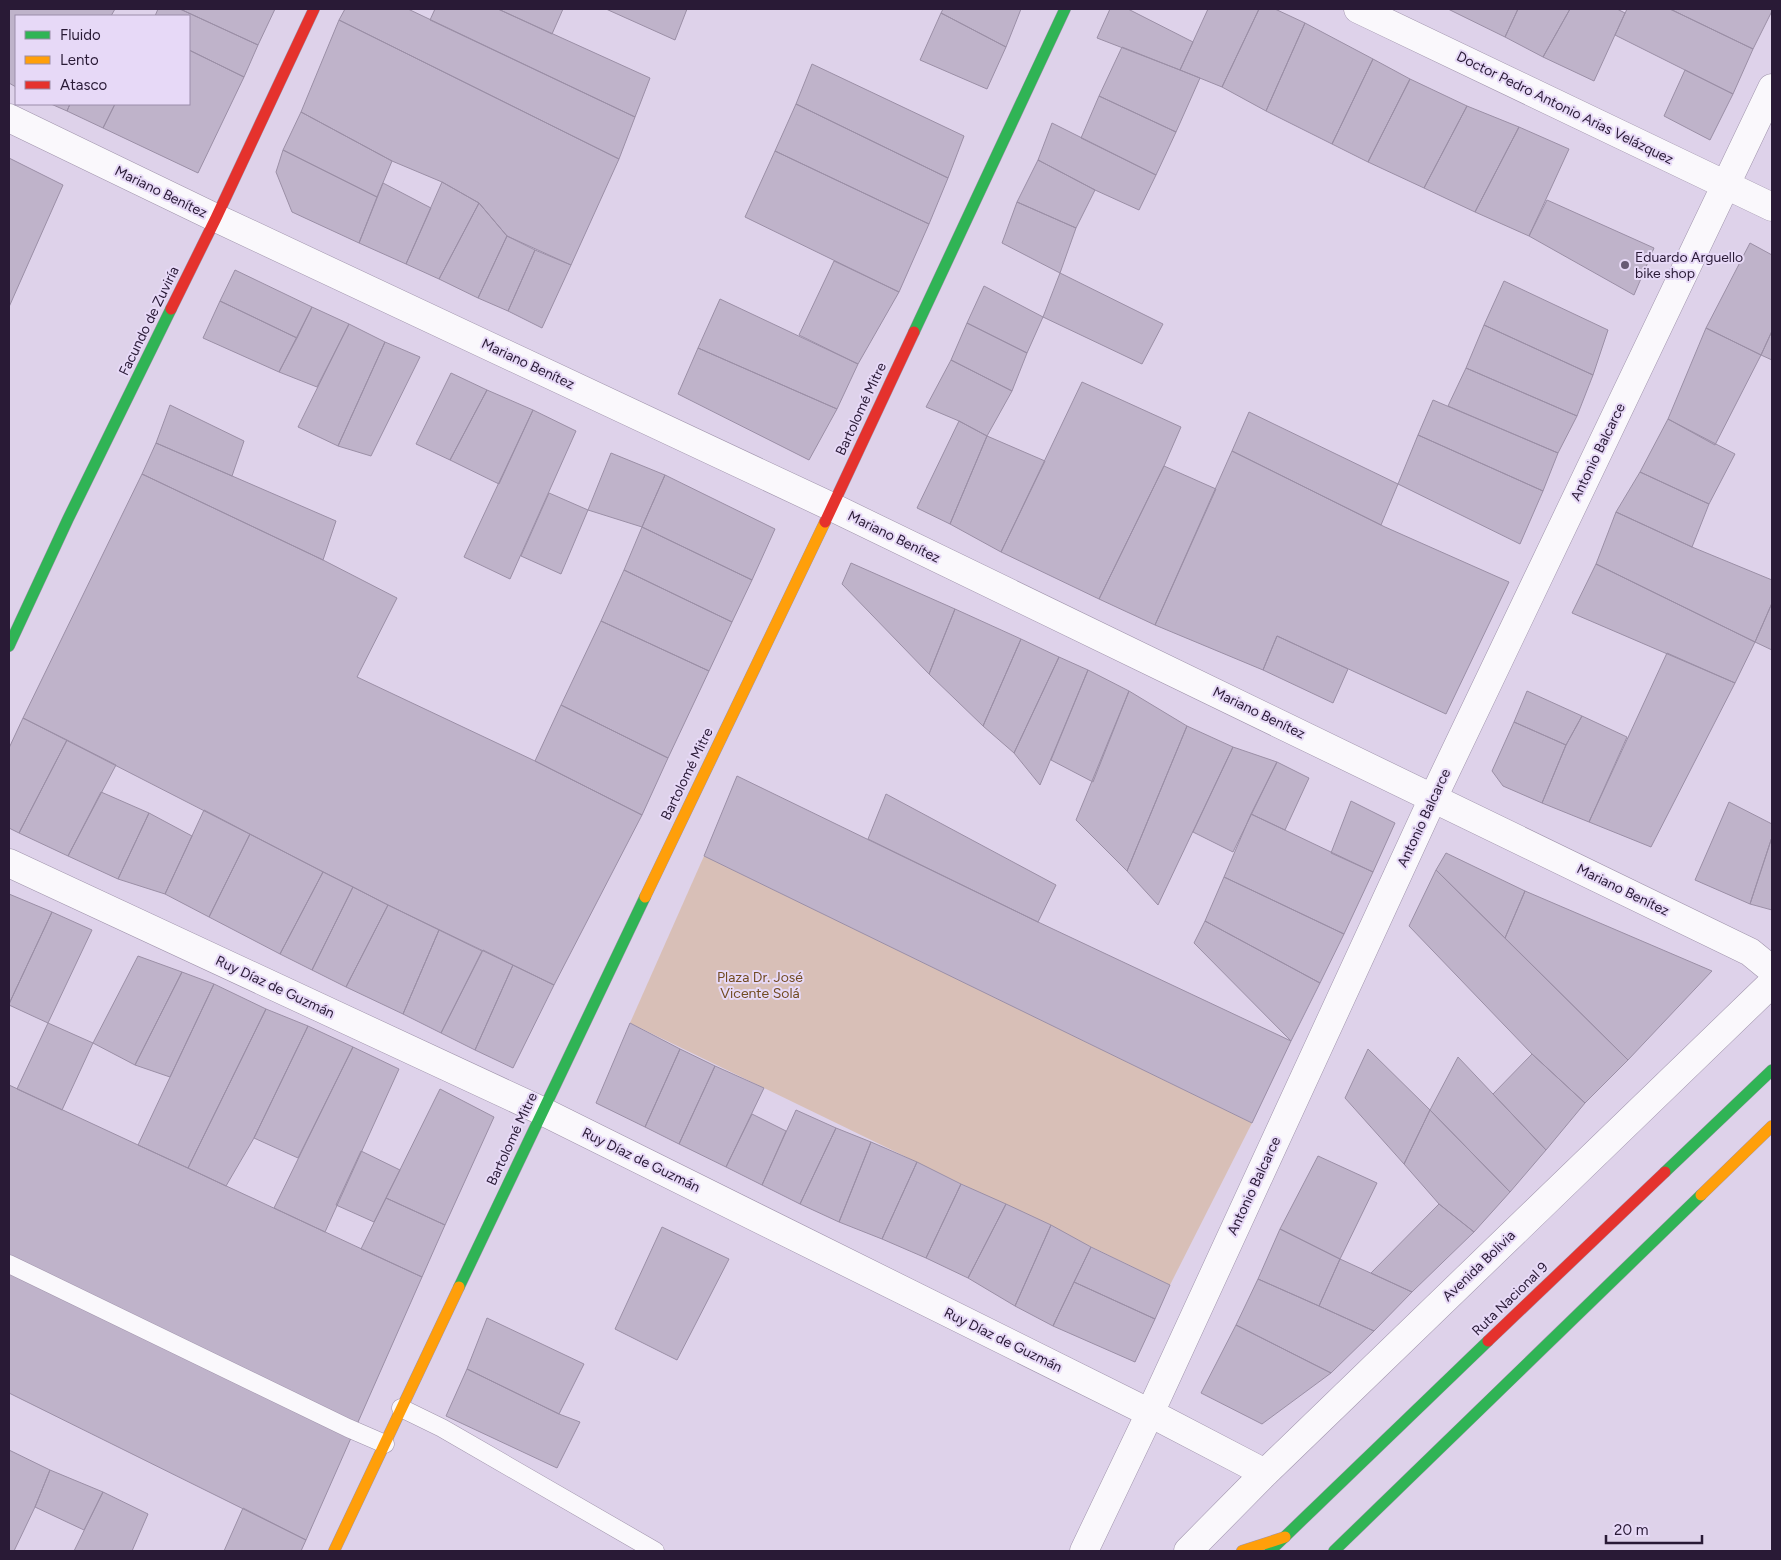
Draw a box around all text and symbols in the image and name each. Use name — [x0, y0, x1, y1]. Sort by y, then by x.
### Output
legend — [15, 15, 190, 105]
text: Fluido — [60, 26, 101, 44]
street label: Doctor Pedro Antonio Arias Velázquez — [1454, 48, 1676, 168]
text: Lento — [60, 51, 99, 69]
text: Atasco — [60, 76, 108, 94]
street label: Mariano Benítez — [112, 162, 210, 222]
place label: Eduardo Arguello bike shop — [1635, 249, 1743, 282]
marker: Eduardo Arguello bike shop — [1619, 259, 1631, 271]
street label: Facundo de Zuviría — [115, 264, 183, 378]
street label: Mariano Benítez — [479, 335, 577, 393]
street label: Bartolomé Mitre — [832, 359, 890, 458]
street label: Antonio Balcarce — [1567, 400, 1629, 504]
street label: Mariano Benítez — [845, 507, 943, 567]
street label: Mariano Benítez — [1210, 683, 1308, 743]
street label: Bartolomé Mitre — [657, 725, 717, 823]
street label: Antonio Balcarce — [1394, 766, 1454, 870]
street label: Mariano Benítez — [1574, 860, 1672, 920]
street label: Ruy Díaz de Guzmán — [213, 952, 337, 1022]
park label: Plaza Dr. José Vicente Solá — [717, 969, 803, 1002]
street label: Bartolomé Mitre — [483, 1089, 541, 1188]
street label: Ruy Díaz de Guzmán — [579, 1124, 703, 1196]
street label: Antonio Balcarce — [1224, 1134, 1284, 1238]
street label: Avenida Bolivia — [1439, 1227, 1519, 1305]
street label: Ruta Nacional 9 — [1469, 1259, 1551, 1339]
street label: Ruy Díaz de Guzmán — [941, 1304, 1065, 1376]
scale bar — [1606, 1512, 1702, 1544]
text: 20 m — [1614, 1521, 1648, 1539]

